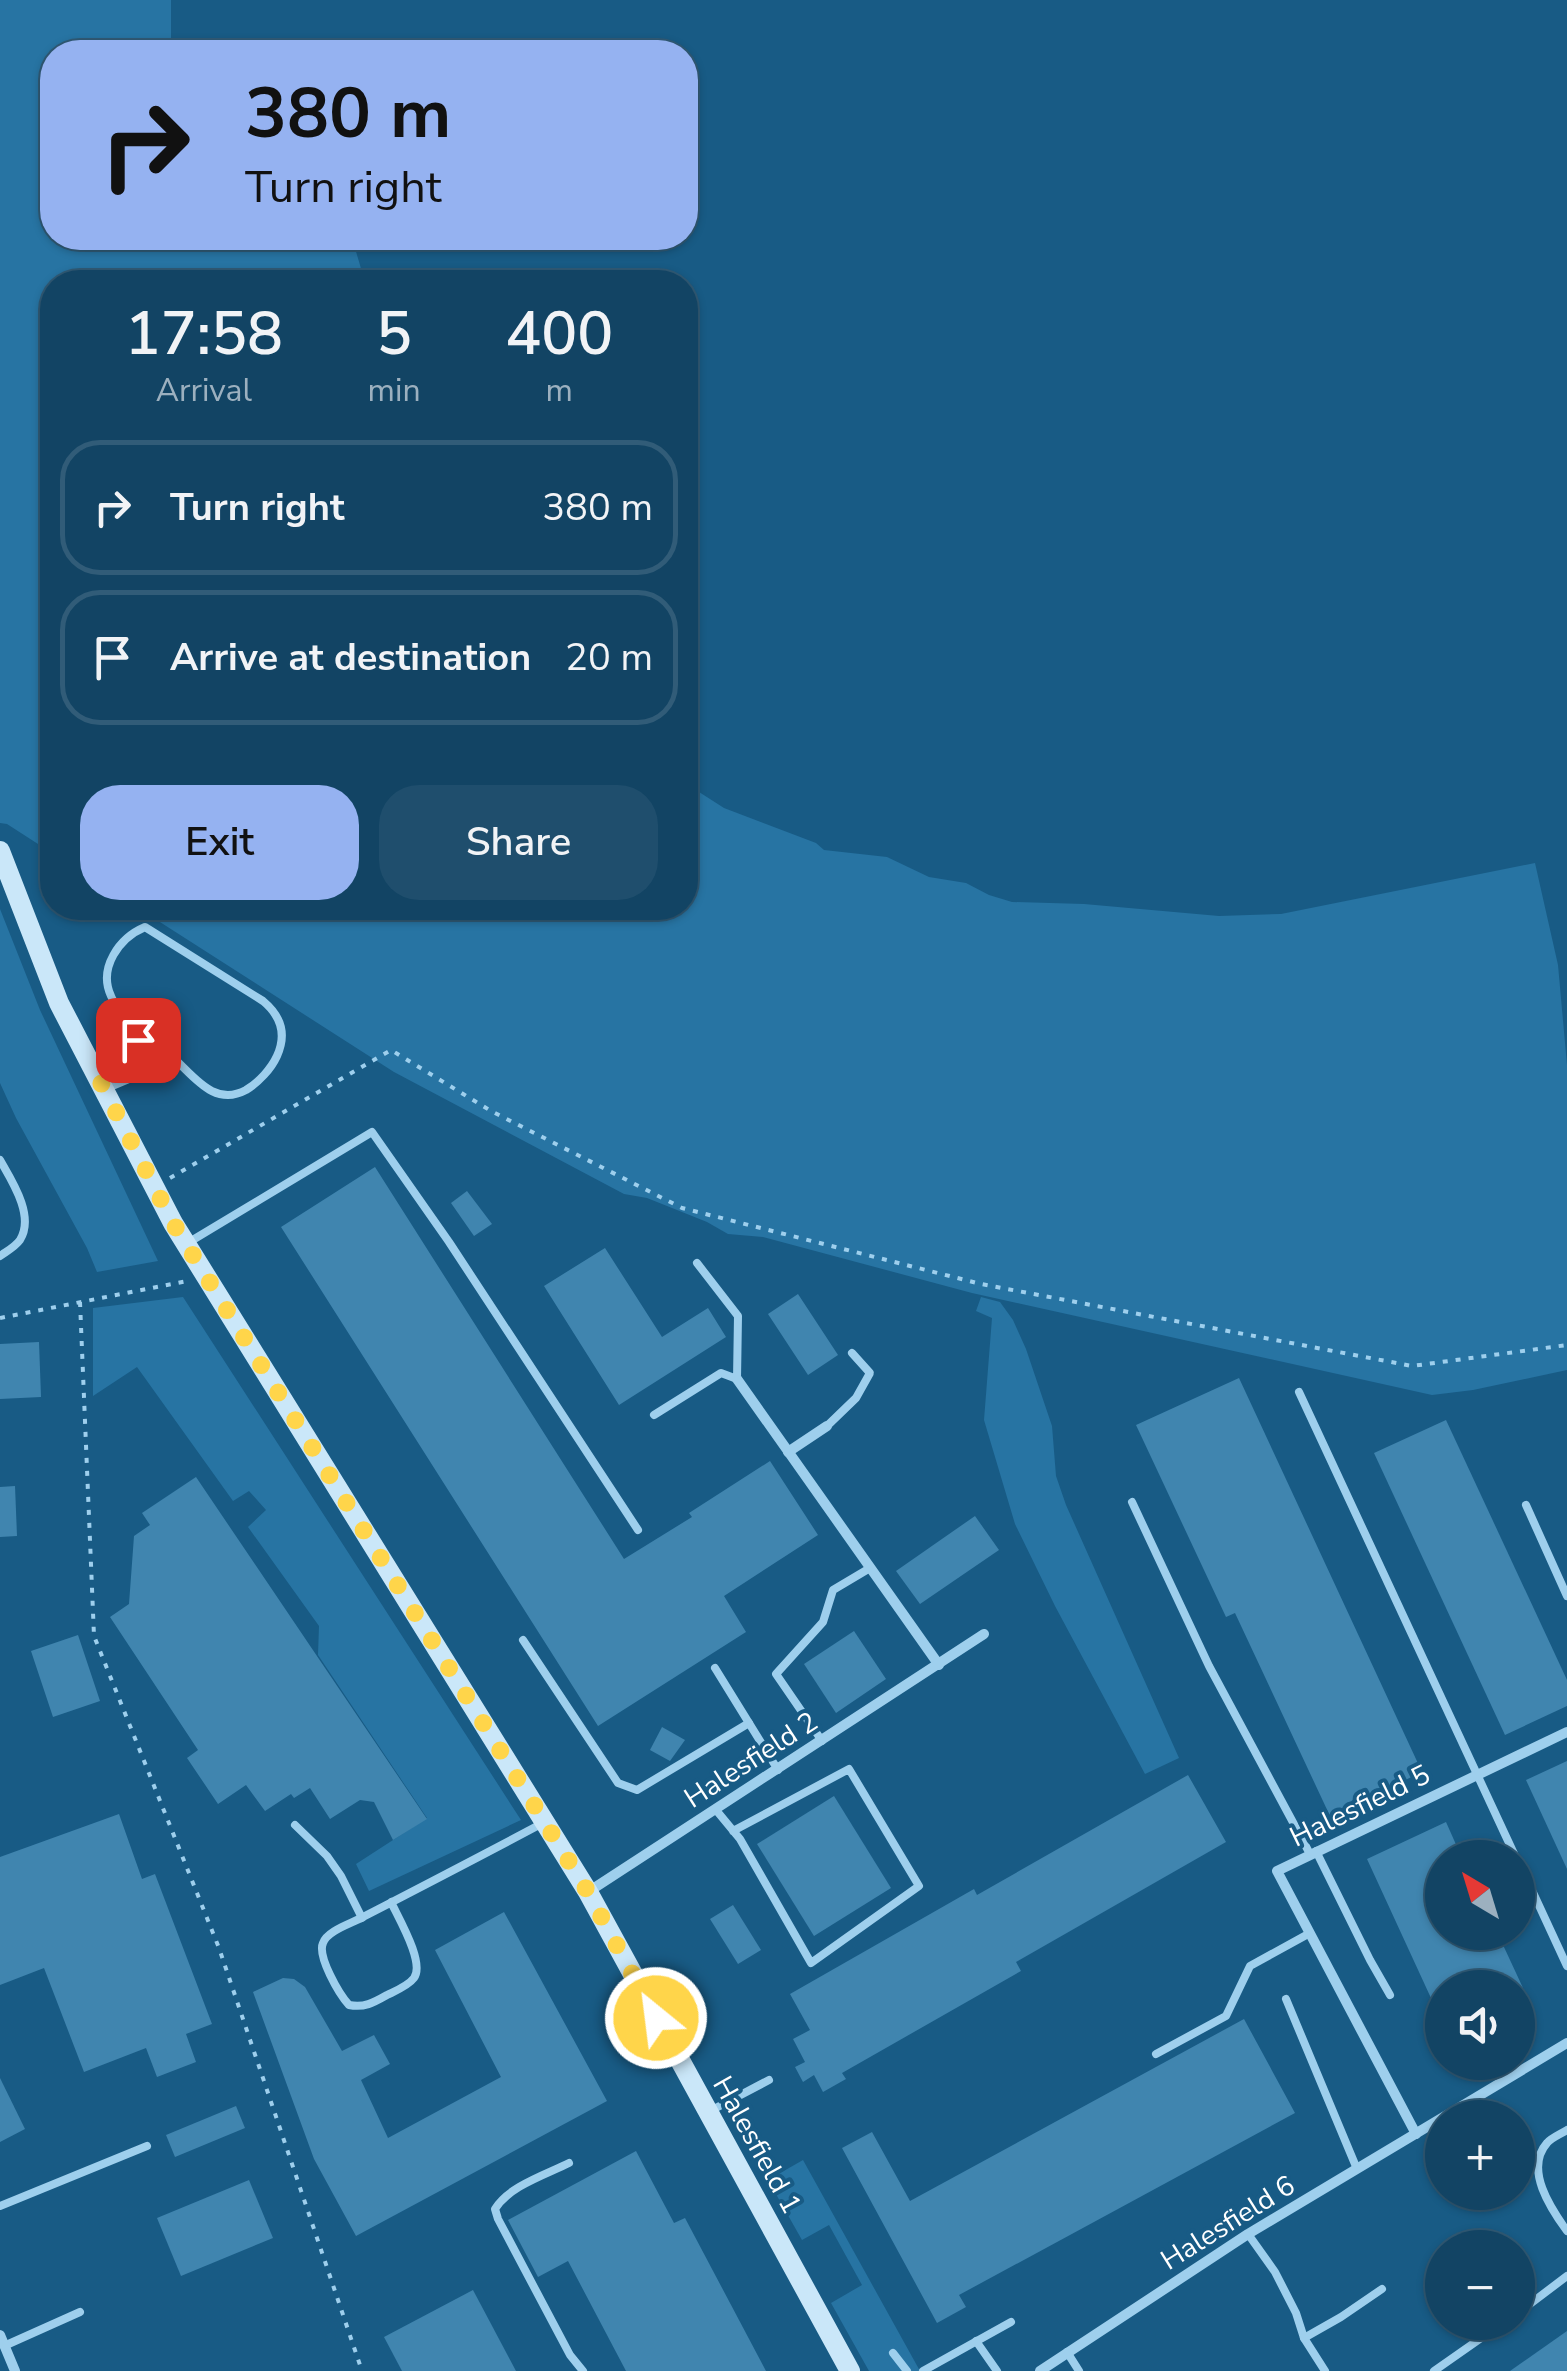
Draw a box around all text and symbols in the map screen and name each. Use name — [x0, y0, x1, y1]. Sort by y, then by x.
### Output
text: 380 m — [245, 66, 451, 162]
icon: right — [80, 80, 210, 210]
text: Turn right — [245, 157, 442, 218]
text: 17:58 — [125, 293, 283, 375]
text: 5 — [376, 293, 412, 375]
text: 400 — [505, 293, 613, 375]
text: Arrival — [156, 369, 252, 412]
text: min — [368, 369, 421, 412]
text: m — [546, 369, 573, 412]
icon: right — [85, 480, 140, 535]
text: Turn right — [170, 482, 345, 533]
text: 380 m — [542, 482, 653, 533]
icon: arrive — [85, 630, 140, 685]
text: Arrive at destination — [170, 632, 531, 683]
text: 20 m — [565, 632, 653, 683]
button: Exit — [80, 785, 359, 900]
button: Share — [379, 785, 658, 900]
pin — [96, 998, 181, 1083]
icon: arrive — [111, 1013, 166, 1068]
street label: Halesfield 2 — [677, 1703, 825, 1817]
street label: Halesfield 5 — [1284, 1756, 1436, 1856]
north arrow — [1425, 1840, 1535, 1950]
map controls — [1425, 1840, 1535, 2340]
position arrow — [604, 1966, 708, 2070]
button: sound — [1425, 1970, 1535, 2080]
street label: Halesfield 1 — [704, 2069, 810, 2221]
button: + — [1425, 2100, 1535, 2210]
street label: Halesfield 6 — [1154, 2167, 1302, 2279]
button: − — [1425, 2230, 1535, 2340]

